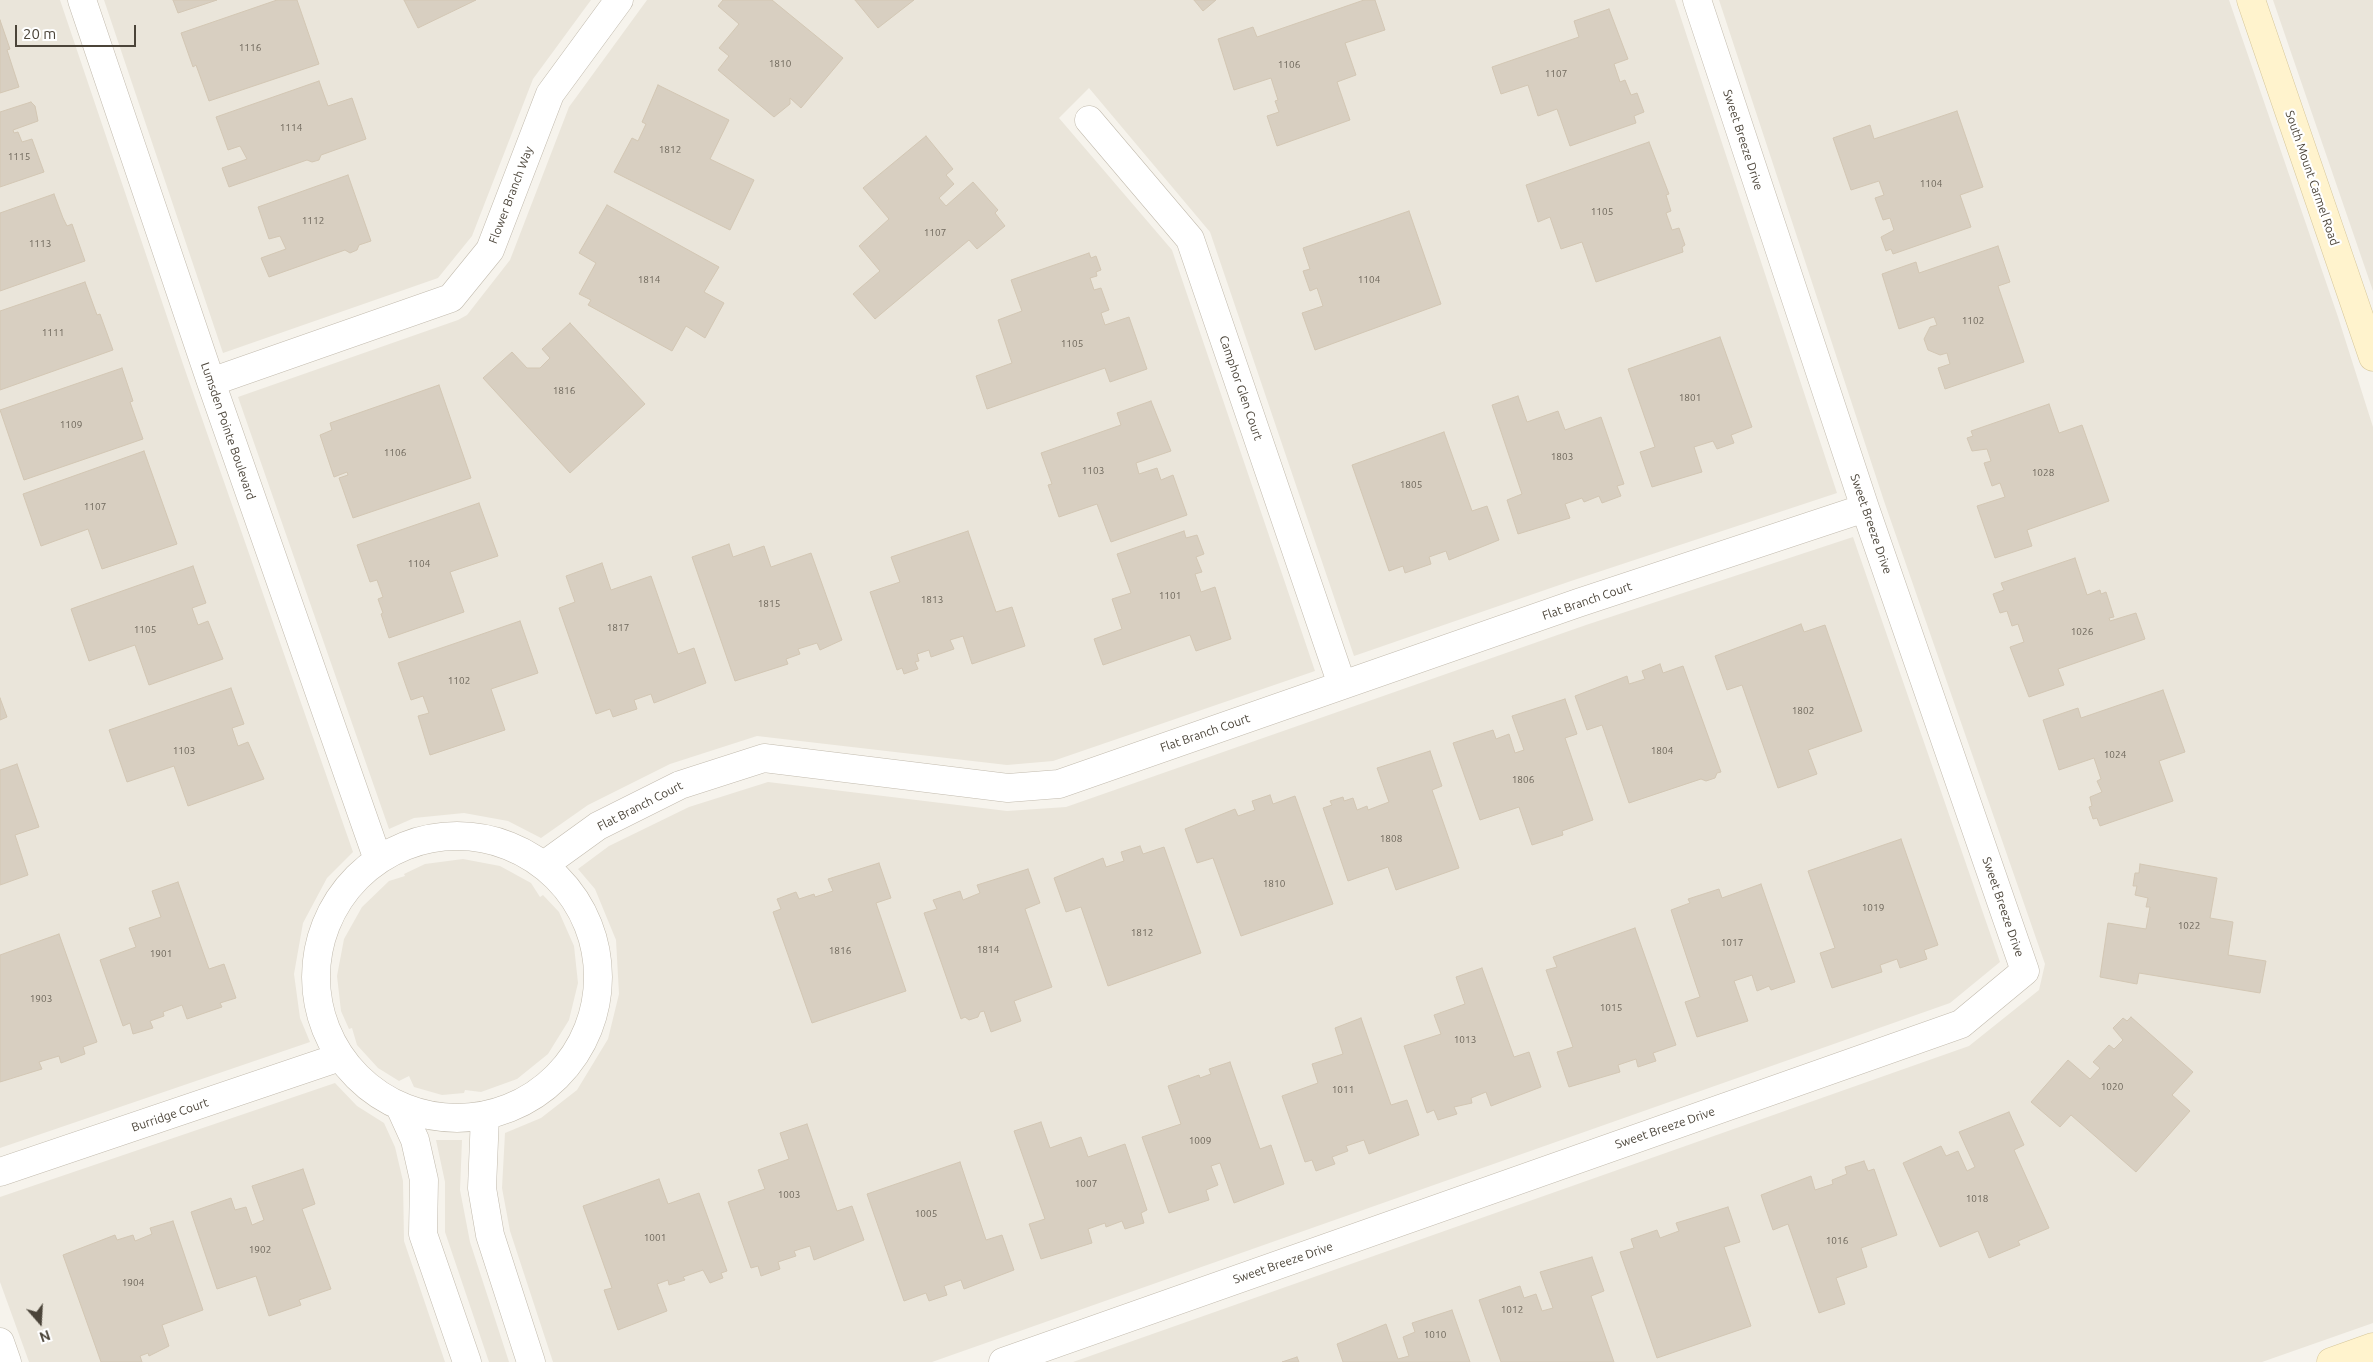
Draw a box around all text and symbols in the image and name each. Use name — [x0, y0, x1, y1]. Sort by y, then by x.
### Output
scale bar — [18, 15, 139, 47]
text: 20 m — [23, 25, 56, 42]
house number: 1116 — [239, 42, 261, 54]
house number: 1810 — [769, 58, 791, 70]
house number: 1106 — [1278, 59, 1300, 71]
house number: 1107 — [1545, 68, 1567, 80]
street label: Sweet Breeze Drive — [1720, 88, 1766, 192]
street label: South Mount Carmel Road — [2282, 109, 2342, 247]
house number: 1114 — [280, 122, 302, 134]
street label: Flower Branch Way — [486, 144, 536, 246]
house number: 1812 — [659, 144, 681, 156]
house number: 1115 — [8, 151, 30, 163]
house number: 1104 — [1920, 178, 1942, 190]
house number: 1105 — [1591, 206, 1613, 218]
house number: 1112 — [302, 215, 324, 227]
house number: 1107 — [924, 227, 946, 239]
house number: 1113 — [29, 238, 51, 250]
house number: 1814 — [638, 274, 660, 286]
house number: 1104 — [1358, 274, 1380, 286]
house number: 1102 — [1962, 315, 1984, 327]
house number: 1111 — [42, 327, 64, 339]
street label: Camphor Glen Court — [1216, 334, 1266, 442]
house number: 1105 — [1061, 338, 1083, 350]
street label: Lumsden Pointe Boulevard — [198, 360, 258, 502]
house number: 1816 — [553, 385, 575, 397]
house number: 1801 — [1679, 392, 1701, 404]
house number: 1109 — [60, 419, 82, 431]
house number: 1106 — [384, 447, 406, 459]
house number: 1803 — [1551, 451, 1573, 463]
house number: 1103 — [1082, 465, 1104, 477]
house number: 1028 — [2032, 467, 2054, 479]
street label: Sweet Breeze Drive — [1847, 472, 1895, 576]
house number: 1805 — [1400, 479, 1422, 491]
house number: 1107 — [84, 501, 106, 513]
house number: 1104 — [408, 558, 430, 570]
street label: Flat Branch Court — [1540, 579, 1634, 623]
house number: 1101 — [1159, 590, 1181, 602]
house number: 1813 — [921, 594, 943, 606]
house number: 1815 — [758, 598, 780, 610]
house number: 1817 — [607, 622, 629, 634]
house number: 1105 — [134, 624, 156, 636]
house number: 1026 — [2071, 626, 2093, 638]
house number: 1102 — [448, 675, 470, 687]
house number: 1802 — [1792, 705, 1814, 717]
street label: Flat Branch Court — [1158, 711, 1252, 755]
house number: 1103 — [173, 745, 195, 757]
house number: 1804 — [1651, 745, 1673, 757]
house number: 1024 — [2104, 749, 2126, 761]
house number: 1806 — [1512, 774, 1534, 786]
street label: Flat Branch Court — [595, 778, 685, 834]
house number: 1808 — [1380, 833, 1402, 845]
street label: Sweet Breeze Drive — [1979, 855, 2027, 959]
house number: 1810 — [1263, 878, 1285, 890]
house number: 1019 — [1862, 902, 1884, 914]
house number: 1022 — [2178, 920, 2200, 932]
house number: 1812 — [1131, 927, 1153, 939]
house number: 1017 — [1721, 937, 1743, 949]
house number: 1814 — [977, 944, 999, 956]
house number: 1816 — [829, 945, 851, 957]
house number: 1901 — [150, 948, 172, 960]
house number: 1903 — [30, 993, 52, 1005]
house number: 1015 — [1600, 1002, 1622, 1014]
house number: 1013 — [1454, 1034, 1476, 1046]
house number: 1020 — [2101, 1081, 2123, 1093]
house number: 1011 — [1332, 1084, 1354, 1096]
street label: Burridge Court — [130, 1095, 210, 1135]
street label: Sweet Breeze Drive — [1613, 1104, 1717, 1152]
house number: 1009 — [1189, 1135, 1211, 1147]
house number: 1007 — [1075, 1178, 1097, 1190]
house number: 1003 — [778, 1189, 800, 1201]
house number: 1018 — [1966, 1193, 1988, 1205]
house number: 1005 — [915, 1208, 937, 1220]
house number: 1001 — [644, 1232, 666, 1244]
house number: 1016 — [1826, 1235, 1848, 1247]
street label: Sweet Breeze Drive — [1231, 1239, 1335, 1287]
house number: 1902 — [249, 1244, 271, 1256]
house number: 1904 — [122, 1277, 144, 1289]
north arrow — [15, 1297, 65, 1347]
house number: 1012 — [1501, 1304, 1523, 1316]
text: N — [37, 1327, 52, 1345]
house number: 1010 — [1424, 1329, 1446, 1341]

